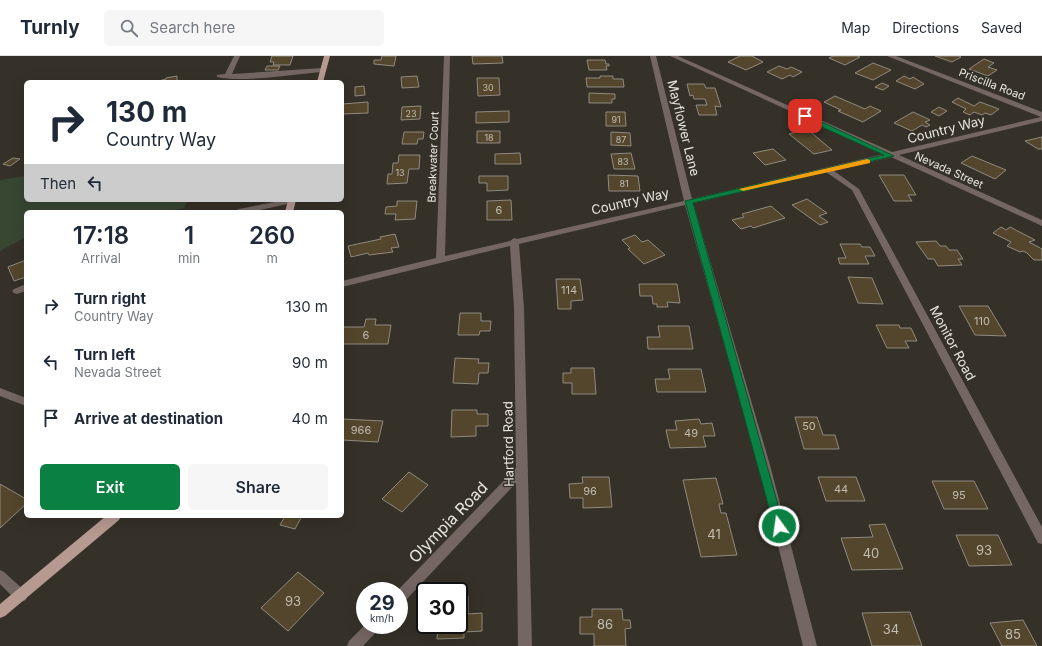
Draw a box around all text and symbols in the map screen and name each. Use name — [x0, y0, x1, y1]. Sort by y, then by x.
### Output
search box — [104, 10, 384, 46]
text: Turnly — [20, 16, 80, 39]
icon: search — [118, 17, 140, 39]
text: Search here — [150, 18, 235, 37]
text: Map — [841, 19, 870, 36]
text: Directions — [892, 19, 959, 36]
text: Saved — [981, 19, 1022, 36]
street label: Priscilla Road — [957, 65, 1027, 103]
street label: Mayflower Lane — [664, 78, 704, 178]
house number: 30 — [482, 82, 494, 93]
text: 130 m — [106, 95, 187, 129]
icon: right — [40, 96, 92, 148]
pin — [788, 99, 822, 133]
icon: arrive — [794, 105, 816, 127]
house number: 23 — [405, 108, 417, 119]
street label: Breakwater Court — [424, 111, 442, 203]
street label: Country Way — [905, 112, 987, 146]
house number: 91 — [611, 114, 621, 125]
text: Country Way — [106, 129, 216, 150]
house number: 18 — [484, 132, 494, 143]
house number: 87 — [616, 134, 626, 145]
street label: Nevada Street — [912, 149, 986, 192]
house number: 83 — [617, 156, 629, 167]
house number: 13 — [395, 167, 405, 178]
icon: left — [84, 172, 106, 194]
text: Then — [40, 174, 76, 193]
house number: 81 — [619, 178, 629, 189]
street label: Country Way — [589, 184, 671, 218]
house number: 6 — [496, 203, 503, 217]
text: 17:18 — [73, 221, 129, 250]
text: 1 — [184, 221, 194, 250]
text: 260 — [249, 221, 295, 250]
text: Arrival — [81, 250, 121, 266]
text: min — [178, 250, 200, 266]
text: m — [266, 250, 278, 266]
house number: 114 — [561, 283, 577, 297]
text: Turn right — [74, 289, 146, 308]
icon: right — [40, 295, 62, 317]
text: 130 m — [286, 297, 328, 316]
street label: Monitor Road — [927, 303, 979, 383]
text: Country Way — [74, 308, 154, 324]
house number: 110 — [974, 314, 990, 328]
house number: 6 — [363, 328, 370, 342]
text: Turn left — [74, 345, 135, 364]
icon: left — [40, 351, 62, 373]
text: 90 m — [292, 353, 328, 372]
text: Nevada Street — [74, 364, 161, 380]
street label: Hartford Road — [499, 401, 517, 487]
icon: arrive — [40, 407, 62, 429]
text: Arrive at destination — [74, 409, 223, 428]
text: 40 m — [291, 409, 328, 428]
house number: 50 — [802, 419, 816, 433]
house number: 966 — [351, 423, 371, 437]
house number: 49 — [684, 426, 698, 440]
button: Exit — [40, 464, 180, 510]
button: Share — [188, 464, 328, 510]
street label: Olympia Road — [404, 477, 492, 567]
house number: 44 — [834, 482, 848, 496]
house number: 96 — [583, 484, 597, 498]
house number: 95 — [952, 488, 966, 502]
position arrow — [758, 505, 800, 547]
house number: 41 — [707, 526, 721, 542]
house number: 93 — [976, 542, 992, 558]
house number: 40 — [863, 545, 879, 561]
speed limit sign: 30 — [416, 582, 468, 634]
text: 29 — [369, 591, 395, 615]
house number: 93 — [285, 593, 301, 609]
text: km/h — [370, 612, 394, 624]
house number: 86 — [597, 616, 613, 632]
house number: 34 — [883, 621, 899, 637]
house number: 85 — [1005, 626, 1021, 642]

